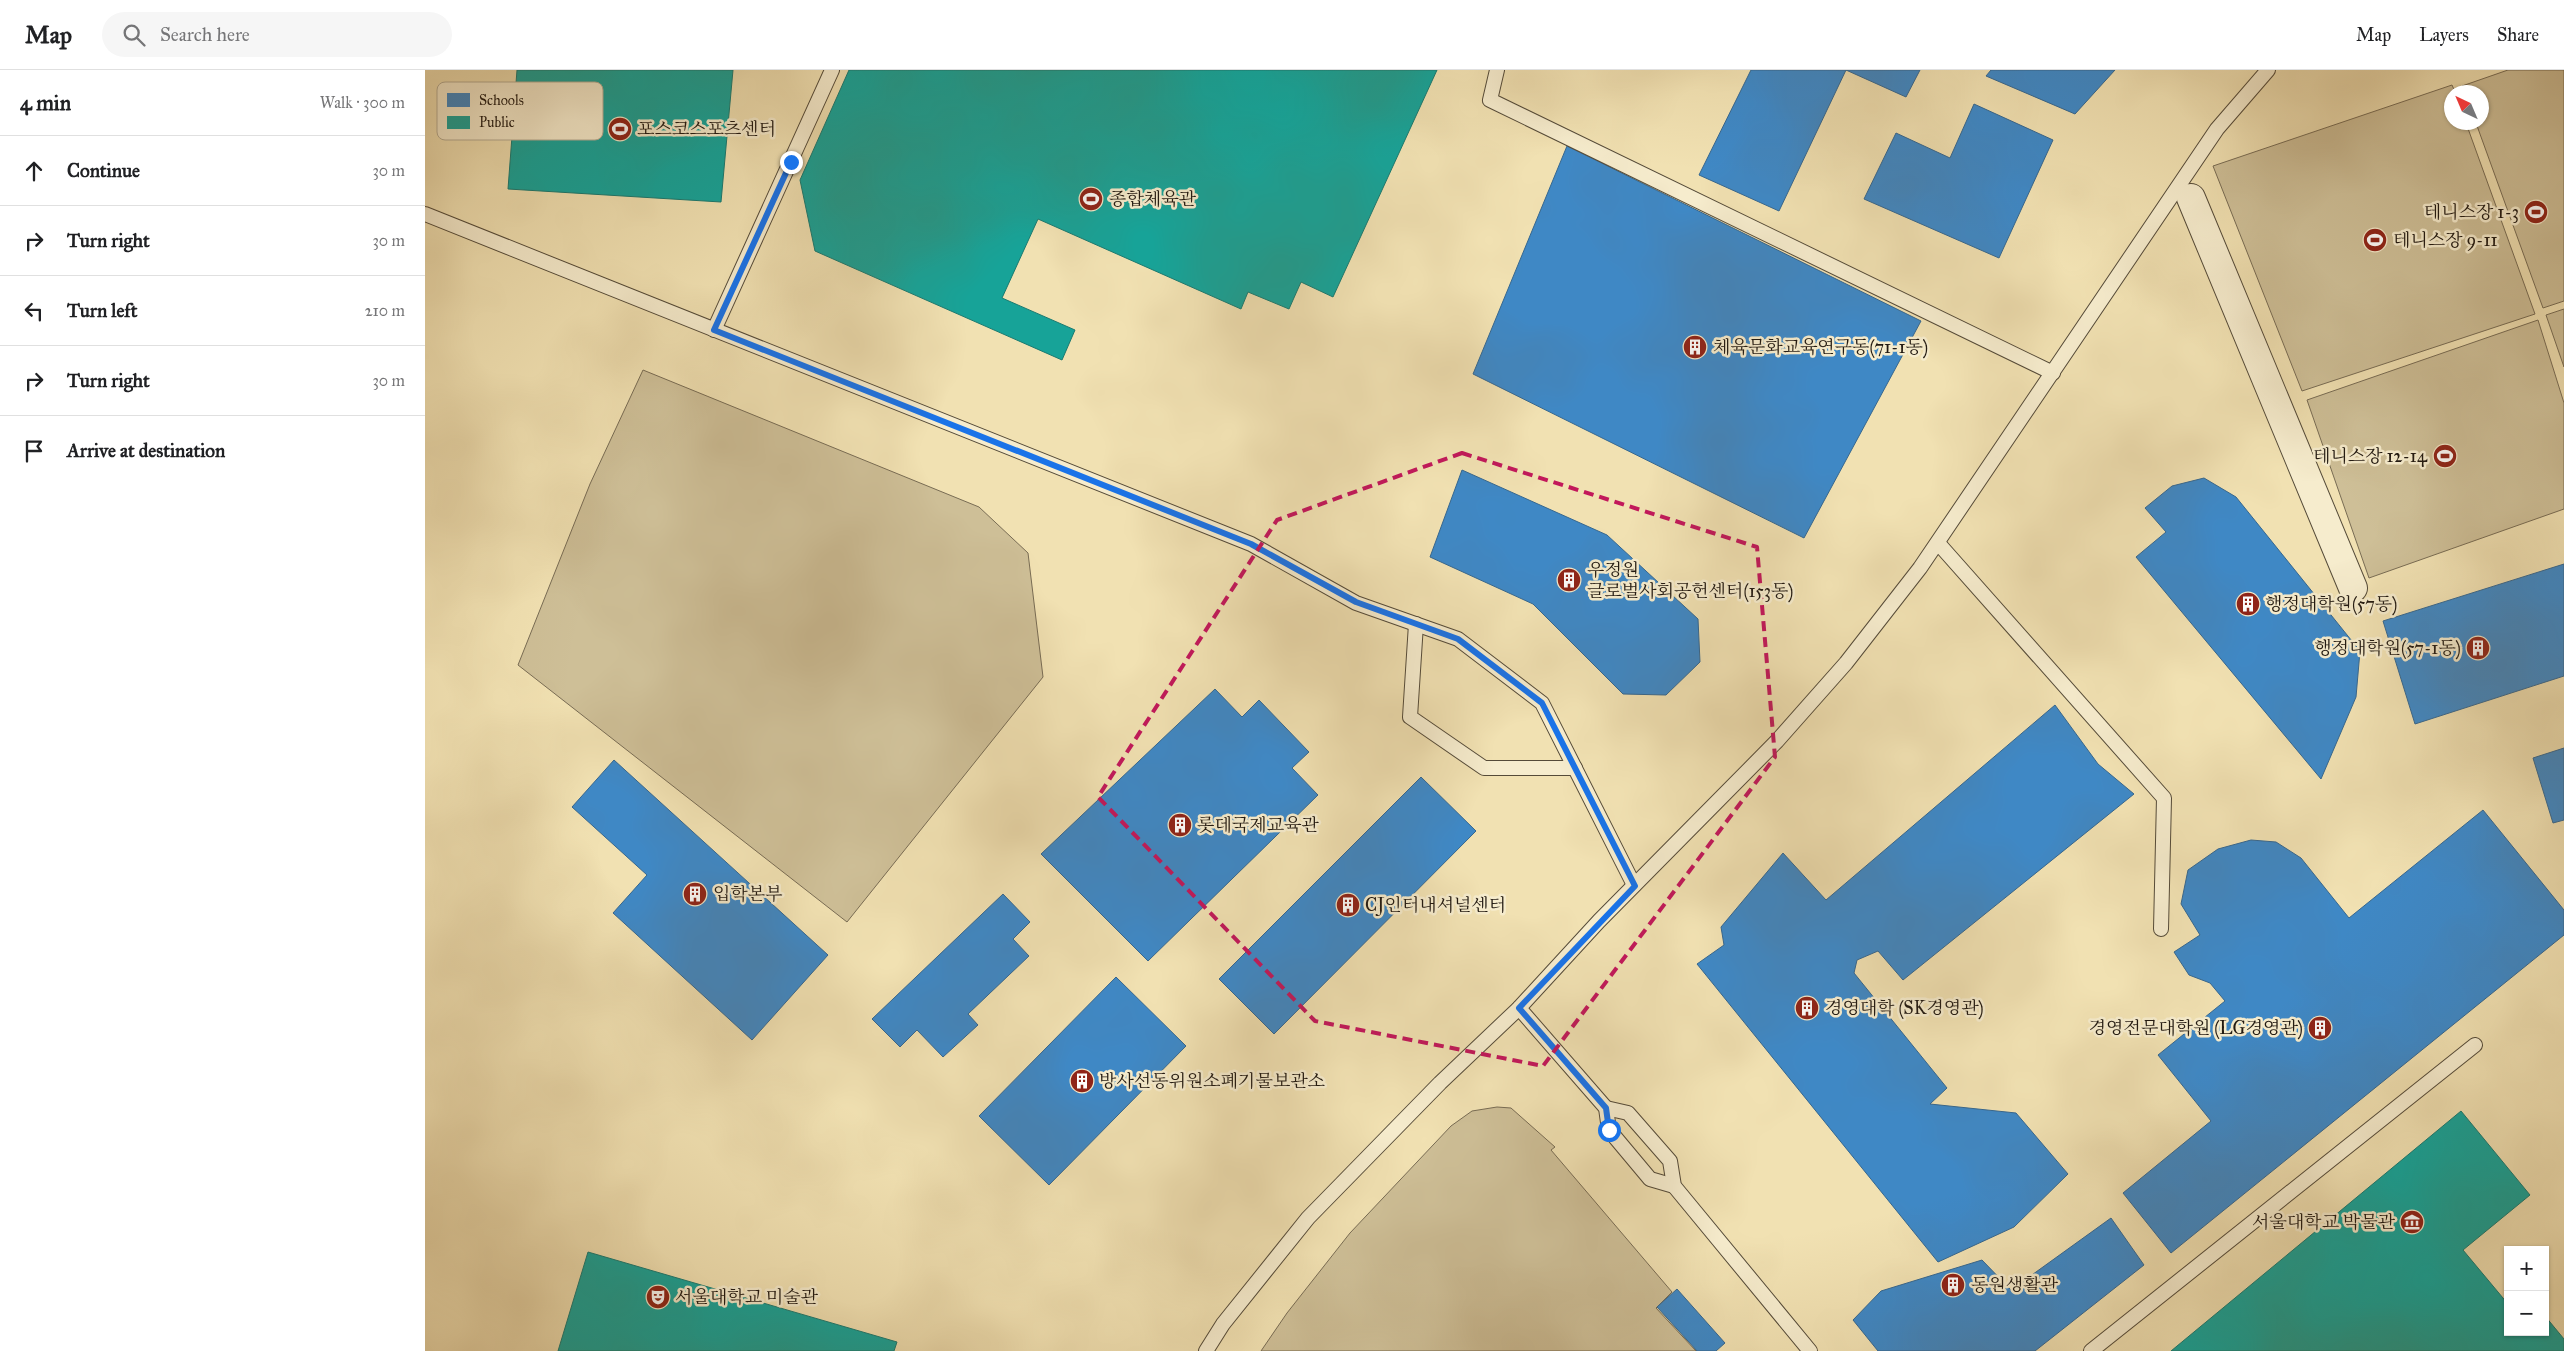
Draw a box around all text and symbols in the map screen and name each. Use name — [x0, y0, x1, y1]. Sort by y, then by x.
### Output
search box — [102, 12, 452, 57]
text: Map — [25, 20, 72, 50]
icon: search — [120, 21, 148, 49]
text: Search here — [160, 23, 250, 46]
text: Map — [2356, 24, 2391, 46]
text: Layers — [2419, 24, 2469, 46]
text: Share — [2497, 24, 2539, 46]
legend — [437, 82, 603, 140]
north arrow — [2444, 85, 2489, 130]
text: 4 min — [20, 90, 71, 116]
text: Schools — [479, 92, 524, 109]
text: Walk · 300 m — [320, 93, 405, 112]
text: Public — [479, 114, 515, 131]
sports icon: 포스코스포츠센터 — [607, 116, 633, 142]
place label: 포스코스포츠센터 — [637, 118, 776, 140]
route end — [780, 151, 803, 174]
icon: ahead — [20, 157, 48, 185]
text: Continue — [67, 159, 140, 182]
text: 30 m — [372, 161, 405, 180]
sports icon: 종합체육관 — [1078, 186, 1104, 212]
place label: 종합체육관 — [1109, 188, 1197, 210]
sports icon: 테니스장 1-3 — [2523, 199, 2549, 225]
place label: 테니스장 1-3 — [2424, 201, 2519, 223]
icon: right — [20, 227, 48, 255]
sports icon: 테니스장 9-11 — [2362, 227, 2388, 253]
text: Turn right — [67, 229, 150, 252]
place label: 테니스장 9-11 — [2393, 229, 2498, 251]
text: 30 m — [372, 231, 405, 250]
icon: left — [20, 297, 48, 325]
text: Turn left — [67, 299, 137, 322]
text: 210 m — [365, 301, 405, 320]
building icon: 체육문화교육연구동(71-1동) — [1682, 334, 1708, 360]
place label: 체육문화교육연구동(71-1동) — [1713, 336, 1928, 359]
icon: right — [20, 367, 48, 395]
text: Turn right — [67, 369, 150, 392]
text: 30 m — [372, 371, 405, 390]
icon: arrive — [20, 437, 48, 465]
text: Arrive at destination — [67, 439, 225, 462]
sports icon: 테니스장 12-14 — [2432, 443, 2458, 469]
place label: 테니스장 12-14 — [2313, 445, 2428, 467]
place label: 우정원 글로벌사회공헌센터(153동) — [1587, 559, 1793, 603]
building icon: 우정원 글로벌사회공헌센터(153동) — [1556, 567, 1582, 593]
building icon: 행정대학원(57동) — [2235, 591, 2261, 617]
place label: 행정대학원(57동) — [2265, 593, 2397, 616]
building icon: 행정대학원(57-1동) — [2465, 635, 2491, 661]
place label: 행정대학원(57-1동) — [2314, 637, 2461, 660]
building icon: 롯데국제교육관 — [1167, 812, 1193, 838]
place label: 롯데국제교육관 — [1197, 814, 1319, 836]
building icon: 입학본부 — [682, 881, 708, 907]
place label: 입학본부 — [713, 883, 783, 905]
building icon: CJ인터내셔널센터 — [1335, 892, 1361, 918]
place label: CJ인터내셔널센터 — [1365, 894, 1506, 917]
building icon: 경영대학 (SK경영관) — [1794, 995, 1820, 1021]
place label: 경영대학 (SK경영관) — [1825, 997, 1984, 1020]
building icon: 경영전문대학원 (LG경영관) — [2307, 1015, 2333, 1041]
place label: 경영전문대학원 (LG경영관) — [2089, 1017, 2303, 1040]
building icon: 방사선동위원소폐기물보관소 — [1069, 1068, 1095, 1094]
place label: 방사선동위원소폐기물보관소 — [1099, 1070, 1325, 1092]
route start — [1598, 1119, 1621, 1142]
museum icon: 서울대학교 박물관 — [2399, 1209, 2425, 1235]
place label: 서울대학교 박물관 — [2252, 1211, 2396, 1233]
map controls — [2504, 1246, 2549, 1336]
button: + — [2504, 1246, 2549, 1291]
building icon: 동원생활관 — [1940, 1272, 1966, 1298]
place label: 동원생활관 — [1971, 1274, 2059, 1296]
theatre icon: 서울대학교 미술관 — [645, 1284, 671, 1310]
place label: 서울대학교 미술관 — [675, 1286, 819, 1308]
button: − — [2504, 1291, 2549, 1336]

